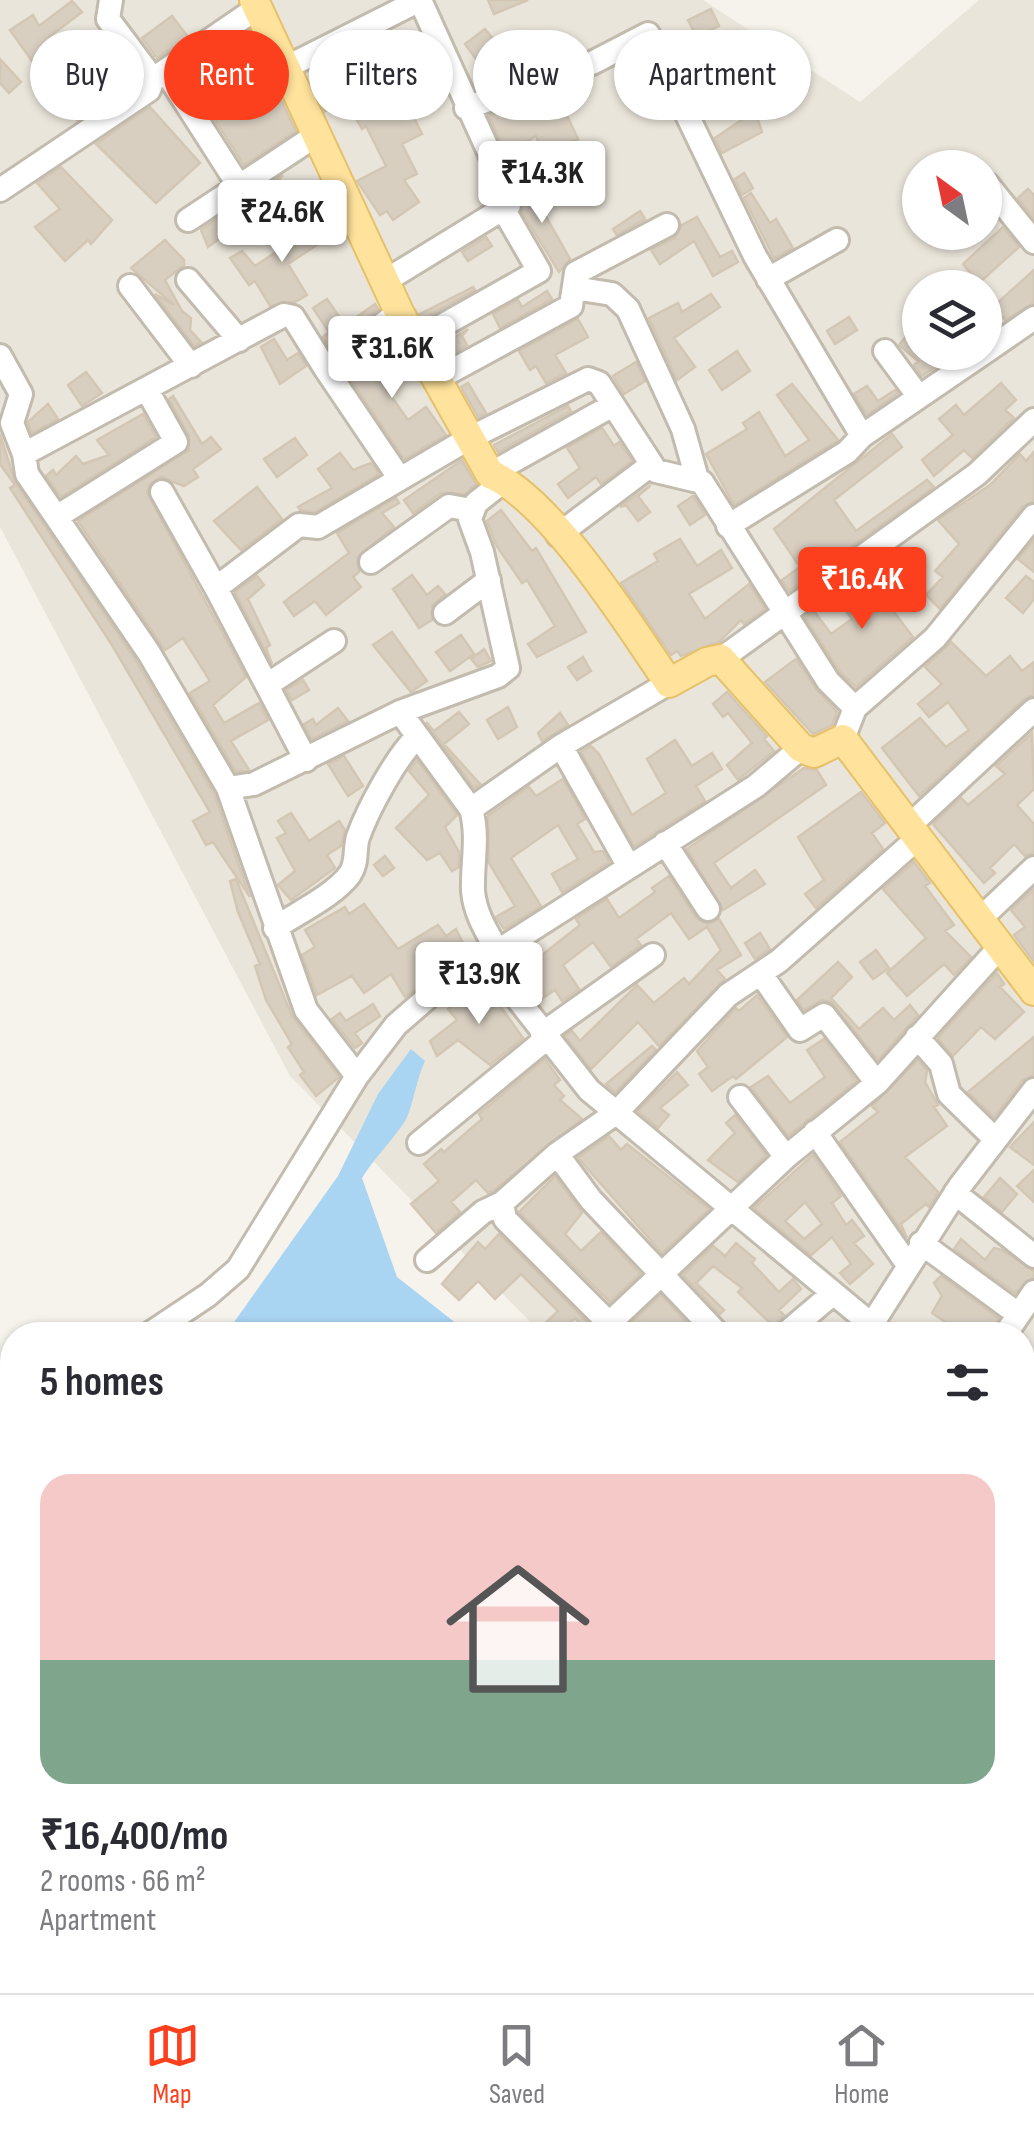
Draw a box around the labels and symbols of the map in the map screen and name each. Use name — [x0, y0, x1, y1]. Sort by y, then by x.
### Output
pin: ₹14.3K — [461, 141, 623, 226]
north arrow — [902, 150, 1002, 250]
pin: ₹24.6K — [201, 180, 363, 265]
pin: ₹31.6K — [311, 316, 473, 401]
pin: ₹16.4K — [781, 547, 943, 632]
pin: ₹13.9K — [398, 942, 560, 1027]

